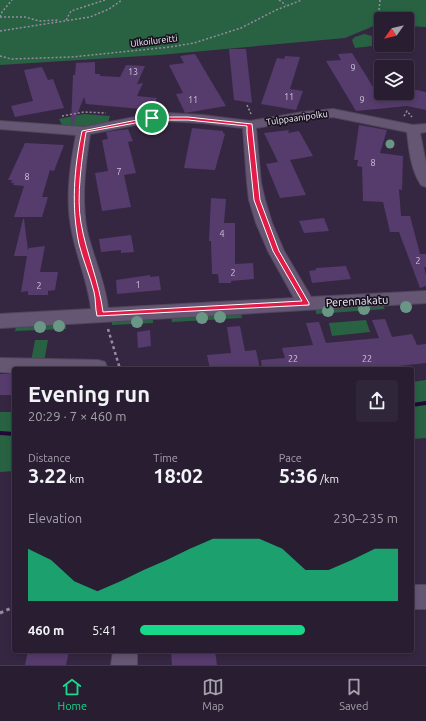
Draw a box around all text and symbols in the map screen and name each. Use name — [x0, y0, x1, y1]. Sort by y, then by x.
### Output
north arrow — [374, 12, 414, 52]
map controls — [374, 12, 414, 100]
street label: Ulkoilureitti — [130, 33, 178, 49]
button: layers — [374, 60, 414, 100]
house number: 9 — [350, 63, 356, 73]
house number: 13 — [128, 67, 138, 77]
house number: 11 — [284, 92, 294, 102]
house number: 11 — [188, 95, 198, 105]
house number: 9 — [359, 95, 365, 105]
pin — [135, 101, 169, 135]
icon: arrive — [141, 107, 163, 129]
street label: Tulppaanipolku — [266, 109, 328, 127]
house number: 8 — [370, 158, 376, 168]
house number: 7 — [116, 167, 122, 177]
house number: 8 — [24, 172, 30, 182]
house number: 4 — [219, 229, 225, 239]
house number: 2 — [415, 256, 421, 266]
house number: 2 — [230, 268, 236, 278]
house number: 1 — [135, 280, 141, 290]
house number: 2 — [36, 281, 42, 291]
street label: Perennakatu — [325, 293, 389, 309]
house number: 22 — [288, 354, 298, 364]
house number: 22 — [362, 354, 372, 364]
button: share — [356, 380, 398, 422]
text: Evening run — [28, 381, 150, 406]
text: 20:29 · 7 × 460 m — [28, 409, 127, 423]
text: Distance — [28, 452, 71, 464]
text: Time — [153, 452, 178, 464]
text: Pace — [279, 452, 302, 464]
text: 3.22 — [28, 464, 67, 487]
text: 18:02 — [153, 464, 203, 487]
text: 5:36 — [279, 464, 317, 487]
text: km — [67, 473, 84, 485]
text: /km — [317, 473, 339, 485]
text: Elevation — [28, 511, 82, 525]
text: 230–235 m — [333, 511, 398, 525]
text: 460 m — [28, 623, 64, 637]
text: 5:41 — [92, 623, 117, 637]
tab: Home — [58, 676, 87, 712]
tab: Map — [202, 676, 224, 712]
tab: Saved — [339, 676, 368, 712]

